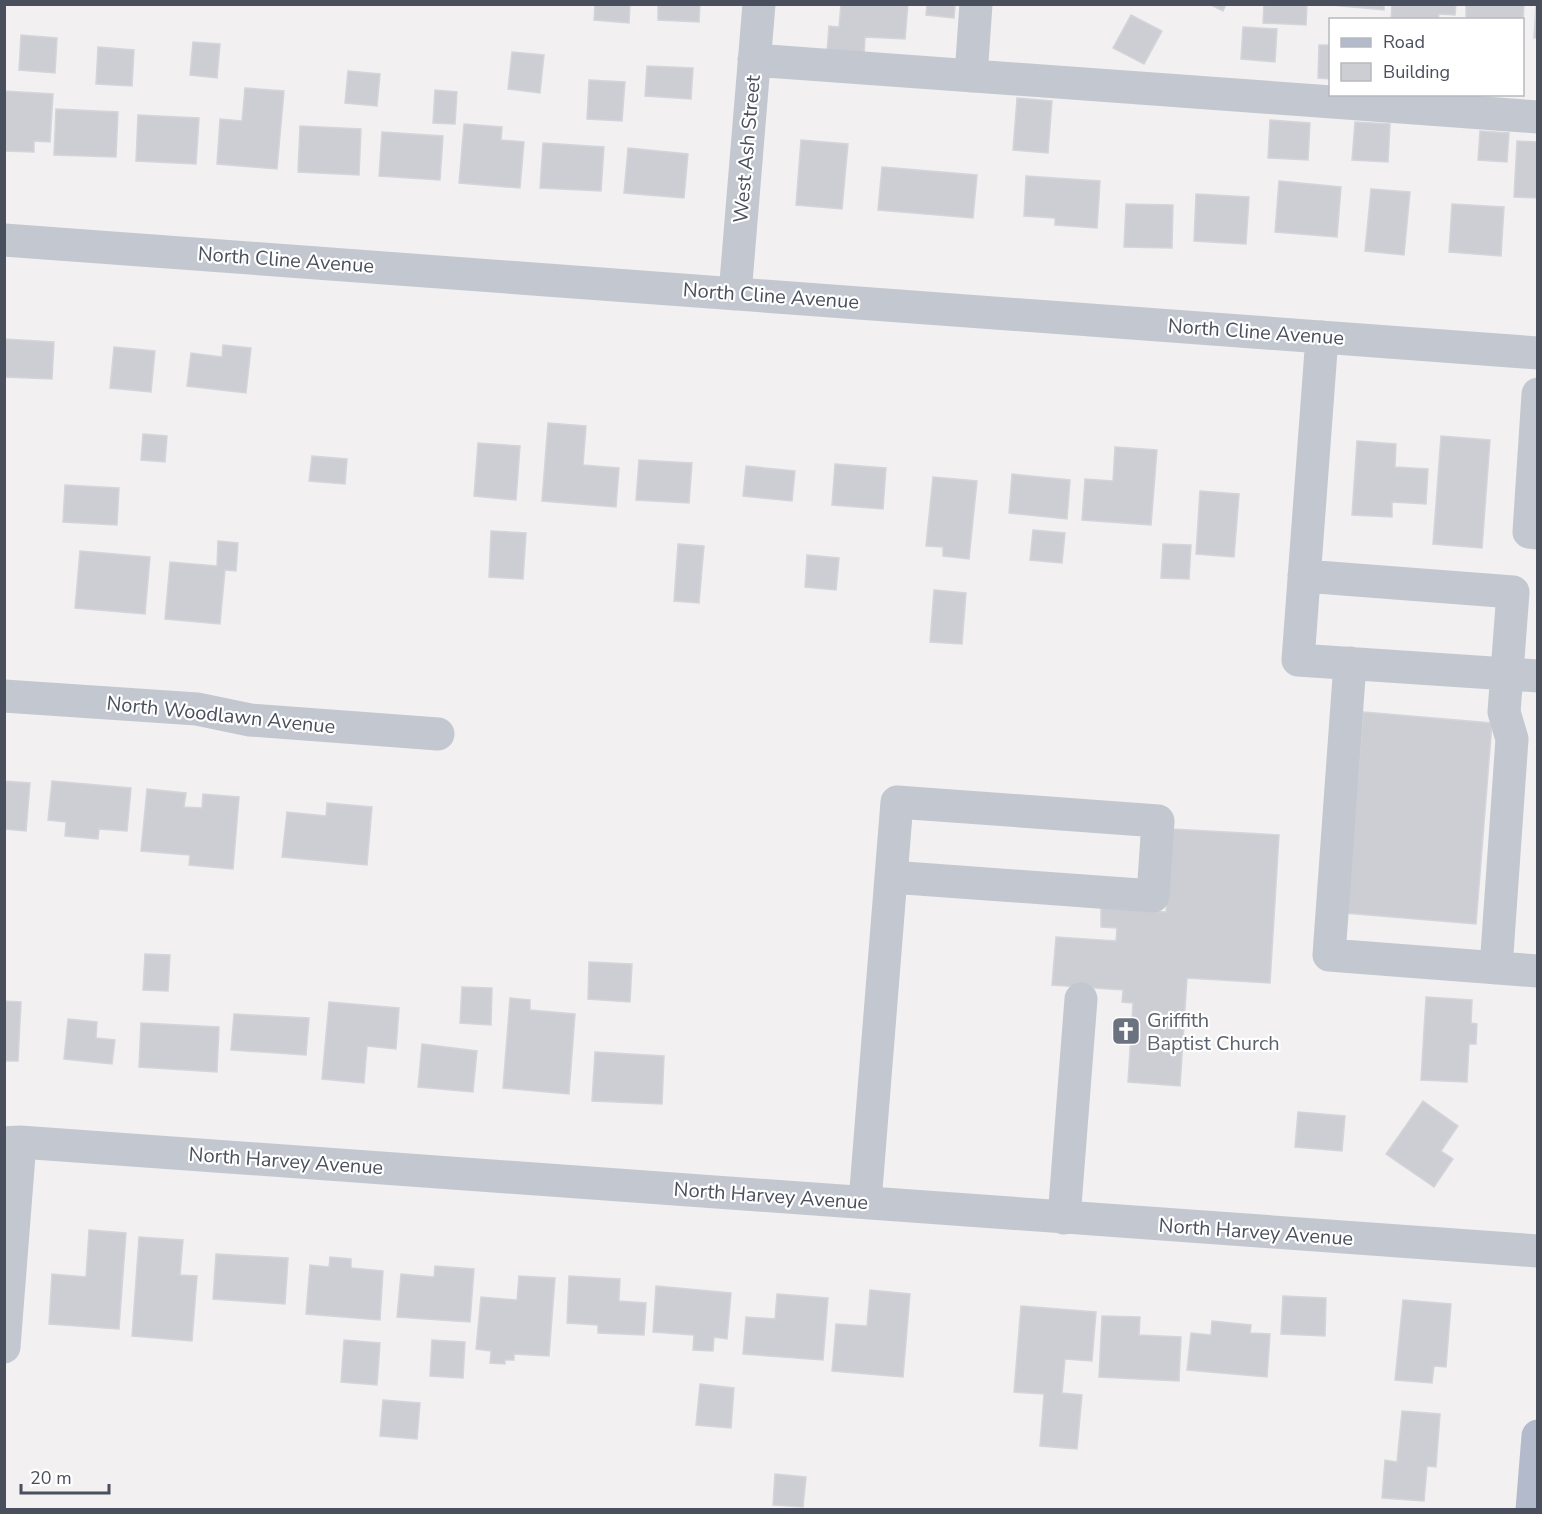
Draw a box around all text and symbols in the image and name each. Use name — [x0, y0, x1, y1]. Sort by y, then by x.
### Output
legend — [1329, 18, 1524, 96]
text: Road — [1383, 30, 1425, 54]
text: Building — [1383, 60, 1450, 84]
street label: West Ash Street — [727, 73, 767, 224]
street label: North Cline Avenue — [197, 240, 375, 280]
street label: North Cline Avenue — [682, 276, 860, 316]
street label: North Cline Avenue — [1167, 312, 1345, 352]
street label: North Woodlawn Avenue — [105, 690, 337, 740]
place label: Griffith Baptist Church — [1147, 1007, 1280, 1057]
church icon: Griffith Baptist Church — [1110, 1015, 1142, 1047]
street label: North Harvey Avenue — [188, 1141, 384, 1181]
street label: North Harvey Avenue — [673, 1176, 869, 1216]
street label: North Harvey Avenue — [1158, 1212, 1354, 1252]
scale bar — [21, 1457, 110, 1495]
text: 20 m — [30, 1466, 72, 1490]

